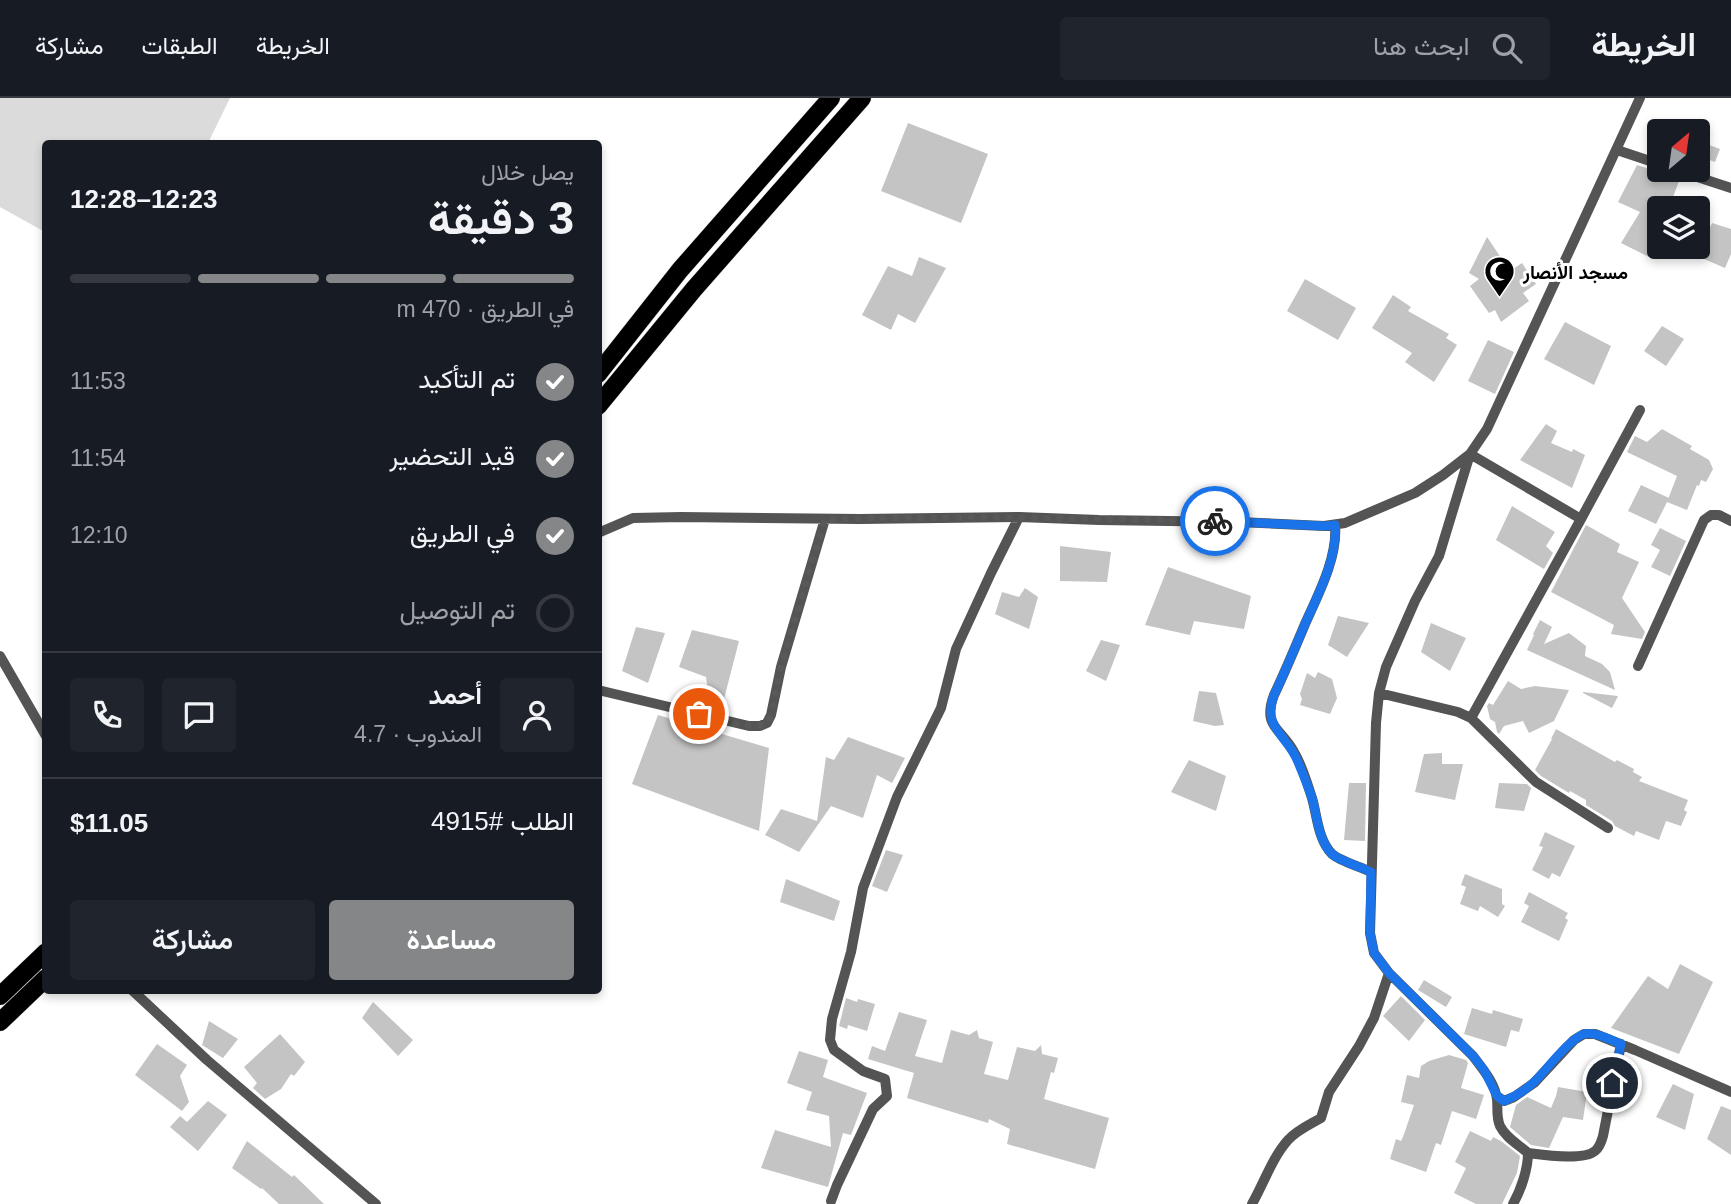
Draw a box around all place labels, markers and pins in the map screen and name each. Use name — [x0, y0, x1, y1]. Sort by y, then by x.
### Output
mosque icon: مسجد الأنصار — [1483, 255, 1517, 299]
place label: مسجد الأنصار — [1522, 262, 1628, 285]
pin — [669, 684, 729, 744]
pin — [1582, 1053, 1642, 1113]

